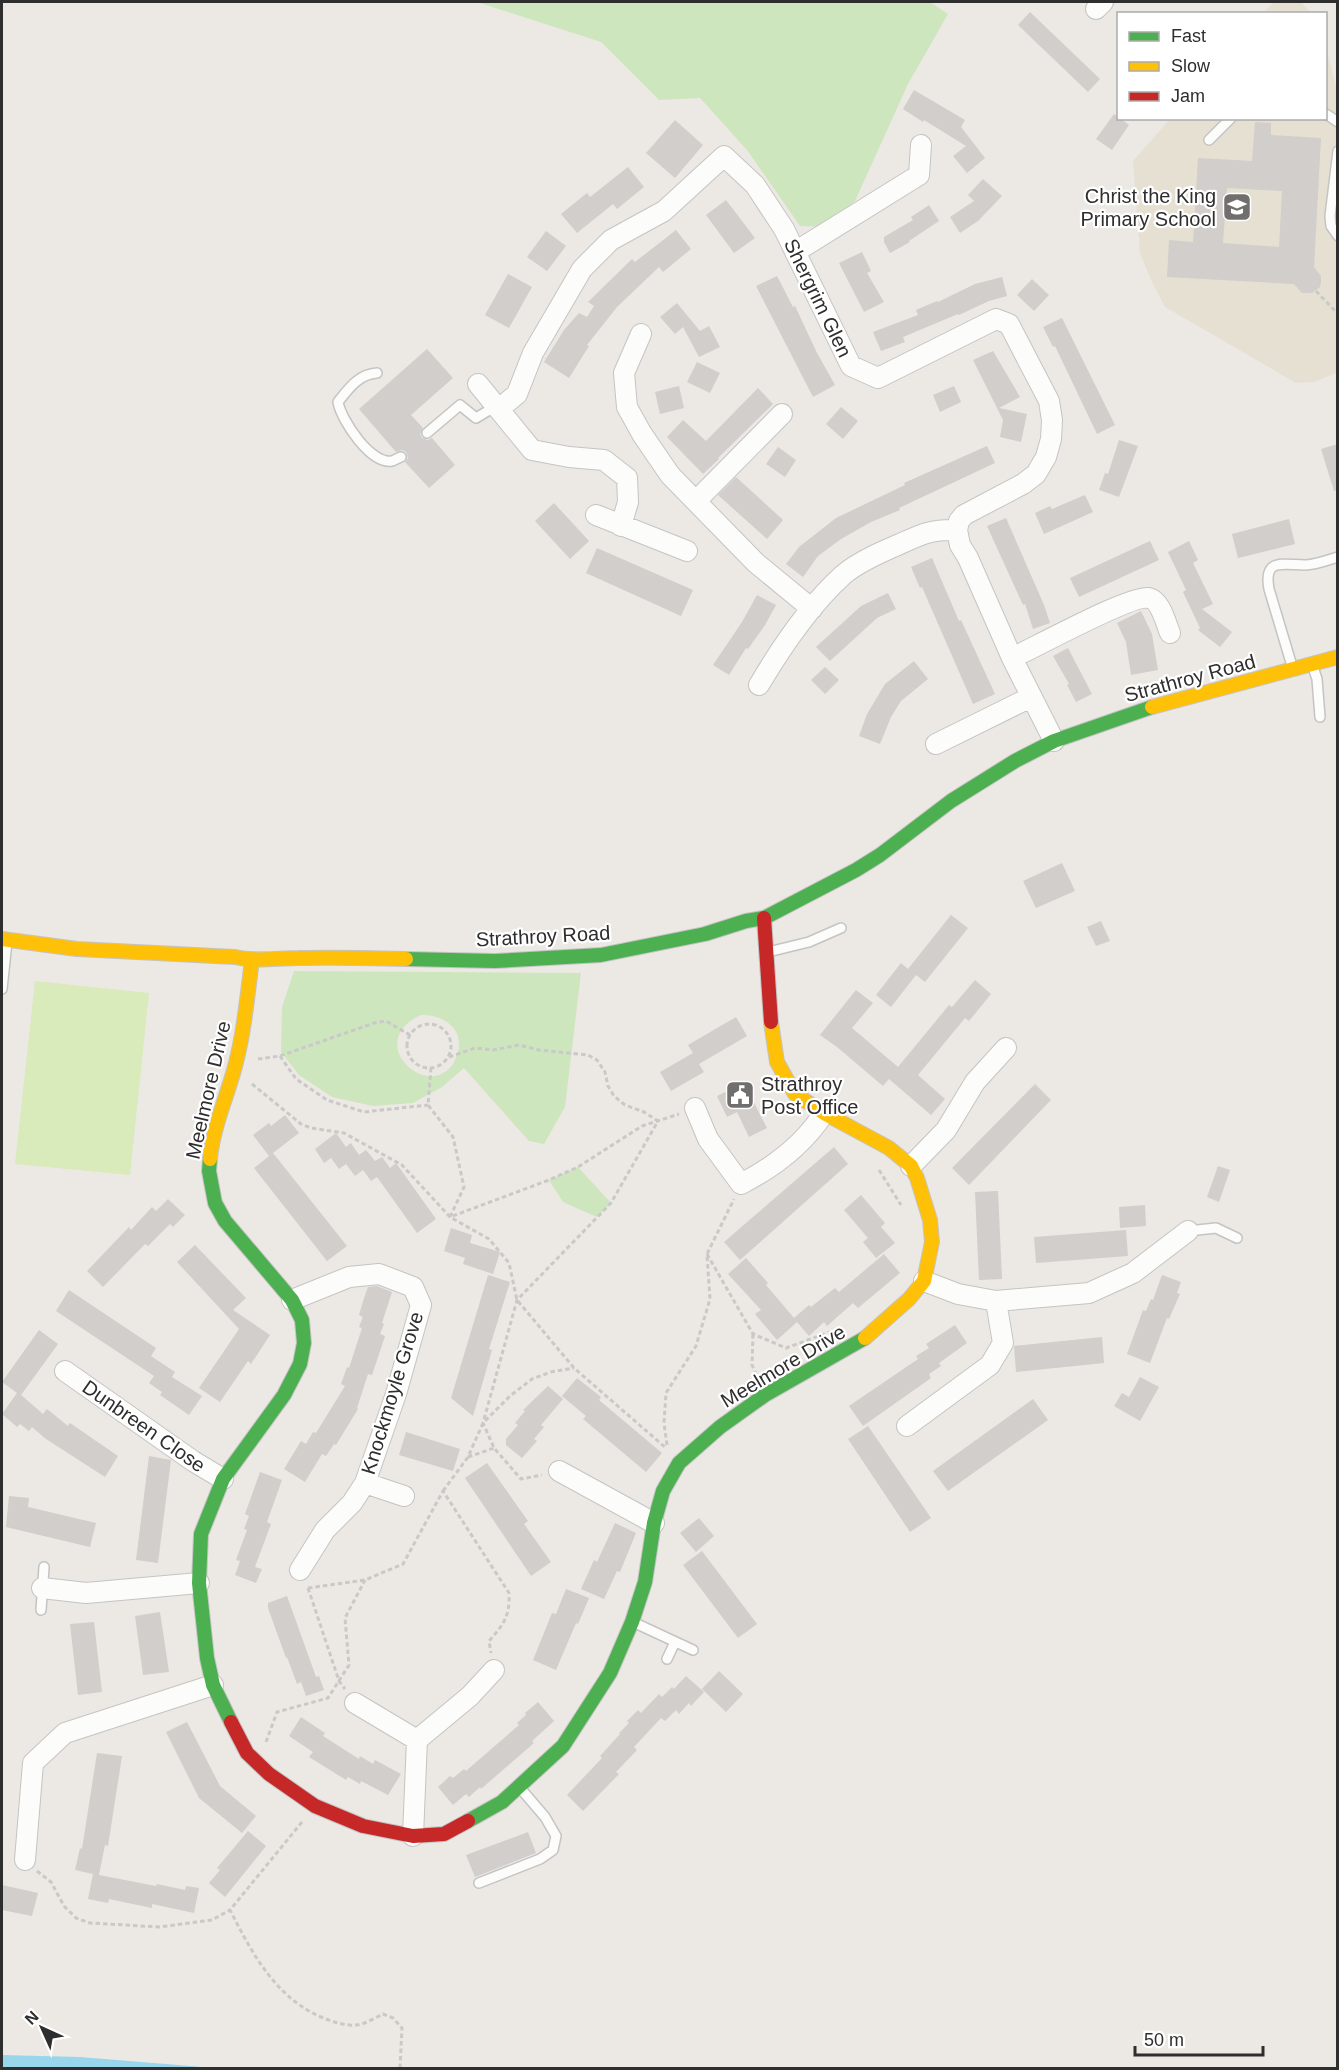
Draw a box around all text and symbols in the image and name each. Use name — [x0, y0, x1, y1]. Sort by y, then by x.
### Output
legend — [1117, 12, 1327, 120]
text: Fast — [1171, 26, 1206, 46]
text: Slow — [1171, 56, 1211, 76]
text: Jam — [1171, 86, 1205, 106]
place label: Christ the King Primary School — [1080, 185, 1216, 230]
school or university icon: Christ the King Primary School — [1221, 191, 1253, 223]
street label: Shergrim Glen — [780, 235, 856, 361]
street label: Strathroy Road — [1122, 650, 1258, 706]
street label: Strathroy Road — [475, 921, 611, 951]
street label: Meelmore Drive — [181, 1019, 235, 1161]
place label: Strathroy Post Office — [761, 1073, 858, 1118]
public building icon: Strathroy Post Office — [724, 1079, 756, 1111]
street label: Knockmoyle Grove — [357, 1309, 427, 1477]
street label: Meelmore Drive — [717, 1320, 849, 1412]
street label: Dunbreen Close — [78, 1376, 210, 1476]
north arrow — [12, 1998, 72, 2058]
text: N — [22, 2008, 42, 2028]
scale bar — [1135, 2019, 1262, 2057]
text: 50 m — [1144, 2030, 1184, 2050]

